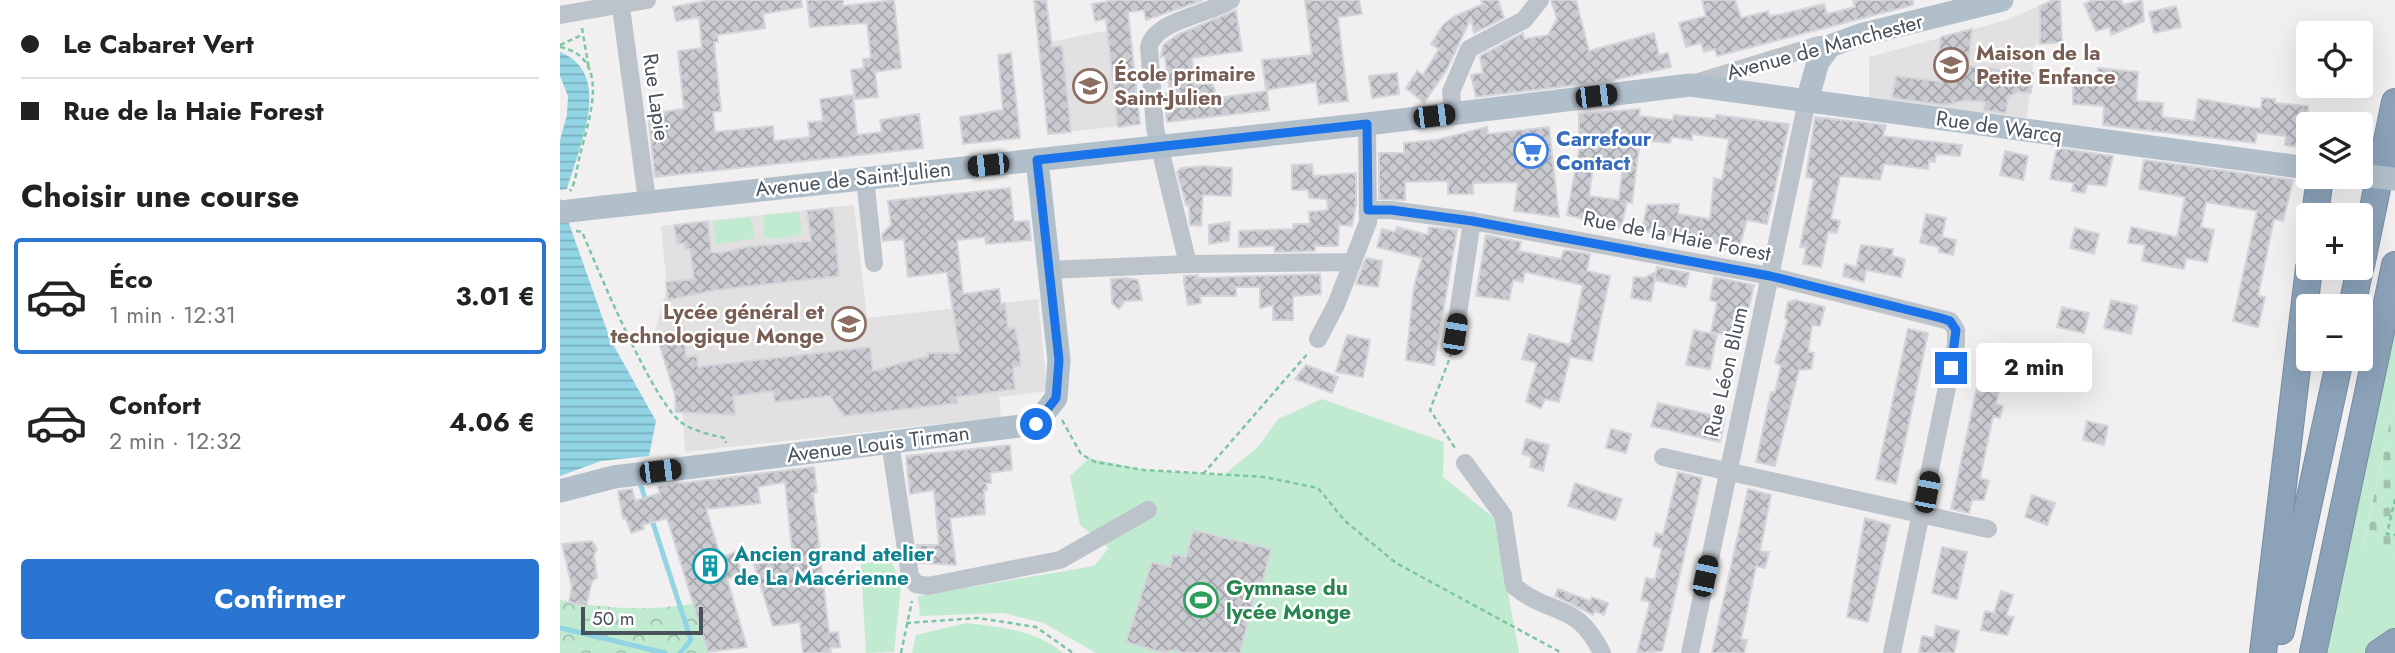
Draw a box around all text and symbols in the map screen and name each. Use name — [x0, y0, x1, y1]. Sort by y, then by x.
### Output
street label: Avenue de Manchester — [1723, 6, 1927, 88]
map controls — [2296, 21, 2373, 371]
button: locate — [2296, 21, 2373, 98]
text: Le Cabaret Vert — [63, 25, 254, 63]
place label: Maison de la Petite Enfance — [1976, 38, 2116, 92]
school or university icon: Maison de la Petite Enfance — [1932, 46, 1970, 84]
street label: Rue Lapie — [635, 51, 677, 143]
place label: École primaire Saint-Julien — [1114, 59, 1256, 113]
school or university icon: École primaire Saint-Julien — [1071, 67, 1109, 105]
car — [1574, 83, 1619, 109]
text: Rue de la Haie Forest — [63, 92, 324, 130]
car — [1412, 103, 1457, 129]
street label: Rue de Warcq — [1934, 103, 2064, 151]
button: layers — [2296, 112, 2373, 189]
place label: Carrefour Contact — [1556, 124, 1652, 178]
supermarket icon: Carrefour Contact — [1512, 132, 1550, 170]
car — [967, 152, 1010, 178]
street label: Avenue de Saint-Julien — [754, 154, 952, 204]
text: Choisir une course — [21, 173, 299, 219]
street label: Rue de la Haie Forest — [1581, 203, 1773, 269]
button: + — [2296, 203, 2373, 280]
text: Éco — [109, 260, 153, 298]
icon: car — [25, 265, 88, 328]
text: 3.01 € — [456, 277, 535, 315]
button: − — [2296, 294, 2373, 371]
place label: Lycée général et technologique Monge — [610, 297, 824, 351]
text: 1 min · 12:31 — [109, 298, 236, 332]
street label: Rue Léon Blum — [1696, 304, 1756, 440]
school or university icon: Lycée général et technologique Monge — [830, 305, 868, 343]
car — [1442, 312, 1469, 356]
callout: 2 min — [1976, 344, 2091, 392]
text: 2 min — [2004, 350, 2064, 384]
route end — [1935, 352, 1967, 384]
text: Confort — [109, 386, 201, 424]
icon: car — [25, 391, 88, 454]
text: 4.06 € — [449, 403, 535, 441]
route start — [1020, 408, 1052, 440]
street label: Avenue Louis Tirman — [785, 418, 971, 470]
text: 2 min · 12:32 — [109, 424, 242, 458]
car — [638, 458, 683, 484]
car — [1913, 469, 1942, 515]
place label: Ancien grand atelier de La Macérienne — [733, 539, 935, 593]
building icon: Ancien grand atelier de La Macérienne — [691, 547, 729, 585]
car — [1691, 553, 1720, 599]
button: Confirmer — [21, 559, 539, 639]
place label: Gymnase du lycée Monge — [1226, 573, 1351, 627]
sports icon: Gymnase du lycée Monge — [1182, 581, 1220, 619]
scale bar — [581, 604, 704, 636]
text: 50 m — [592, 605, 635, 632]

